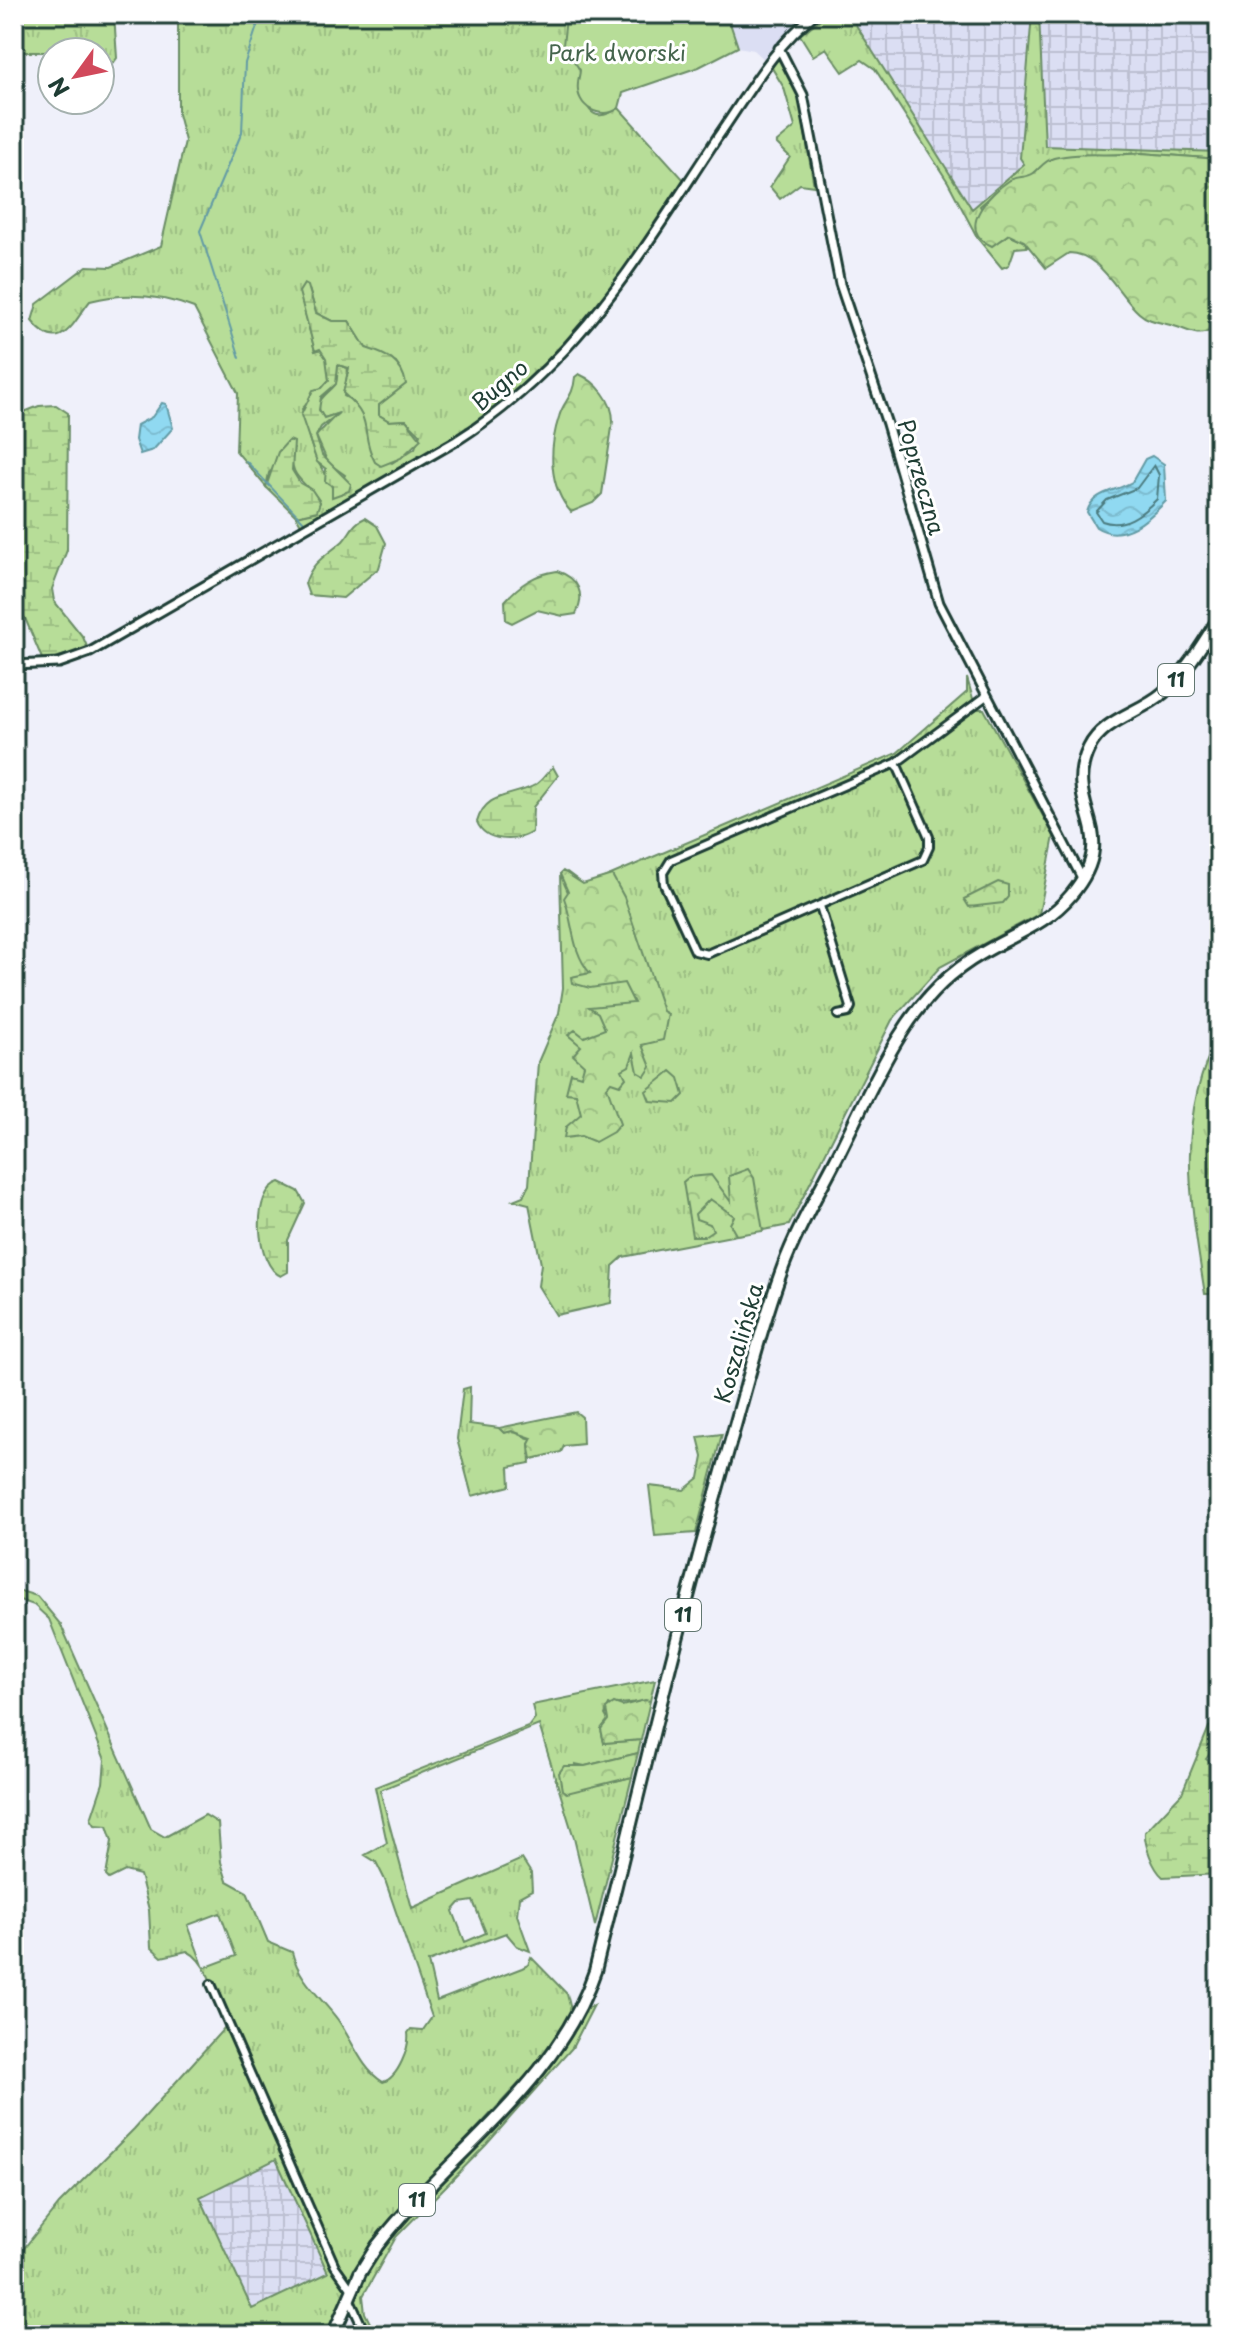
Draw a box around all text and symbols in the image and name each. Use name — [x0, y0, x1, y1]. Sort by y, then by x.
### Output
park label: Park dworski — [548, 35, 686, 68]
north arrow — [36, 36, 116, 116]
text: N — [39, 71, 77, 104]
street label: Bugno — [463, 350, 535, 417]
street label: Poprzeczna — [890, 415, 955, 539]
road number: 11 — [1158, 664, 1194, 696]
street label: Koszalińska — [705, 1278, 771, 1407]
road number: 11 — [665, 1599, 701, 1631]
road number: 11 — [399, 2184, 435, 2216]

